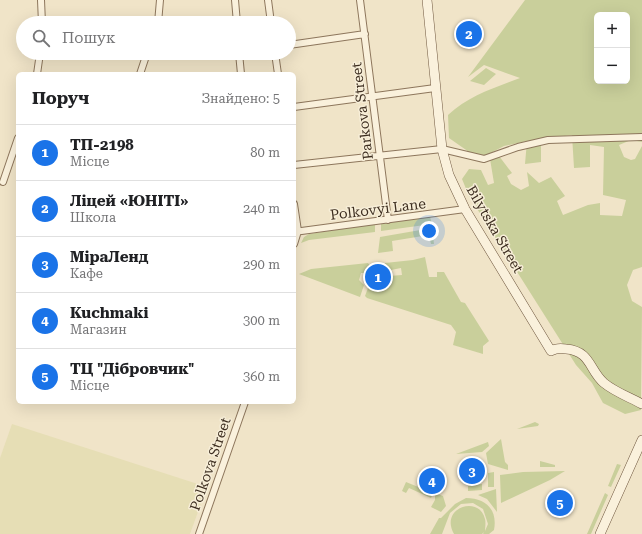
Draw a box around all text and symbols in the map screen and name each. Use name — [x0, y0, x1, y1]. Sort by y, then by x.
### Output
map controls — [594, 12, 630, 84]
button: + — [594, 12, 630, 48]
search box — [16, 16, 296, 60]
pin: 2 — [456, 19, 482, 49]
icon: search — [30, 27, 52, 49]
text: Пошук — [62, 29, 115, 47]
button: − — [594, 48, 630, 84]
street label: Parkova Street — [348, 61, 376, 161]
text: Поруч — [32, 88, 89, 108]
text: Знайдено: 5 — [201, 91, 280, 106]
text: ТП-2198 — [70, 136, 134, 154]
text: 1 — [41, 145, 49, 160]
text: 80 m — [250, 145, 280, 160]
text: Місце — [70, 154, 109, 169]
street label: Bilytska Street — [463, 182, 527, 276]
text: Ліцей «ЮНІТІ» — [70, 192, 188, 210]
street label: Polkovyi Lane — [329, 195, 427, 223]
text: 2 — [41, 201, 49, 216]
text: 240 m — [243, 201, 280, 216]
text: Школа — [70, 210, 116, 225]
your location — [419, 221, 439, 241]
text: МіраЛенд — [70, 248, 148, 266]
text: 3 — [41, 257, 49, 272]
text: 290 m — [243, 257, 280, 272]
pin: 1 — [365, 262, 391, 292]
text: Кафе — [70, 266, 103, 281]
text: Kuchmaki — [70, 304, 148, 322]
text: 4 — [41, 313, 49, 328]
text: 300 m — [243, 313, 280, 328]
text: Магазин — [70, 322, 127, 337]
text: ТЦ "Дібровчик" — [70, 360, 194, 378]
text: 5 — [41, 369, 49, 384]
text: 360 m — [243, 369, 280, 384]
text: Місце — [70, 378, 109, 393]
street label: Polkova Street — [187, 415, 233, 513]
pin: 3 — [459, 456, 485, 486]
pin: 4 — [419, 466, 445, 496]
pin: 5 — [547, 488, 573, 518]

